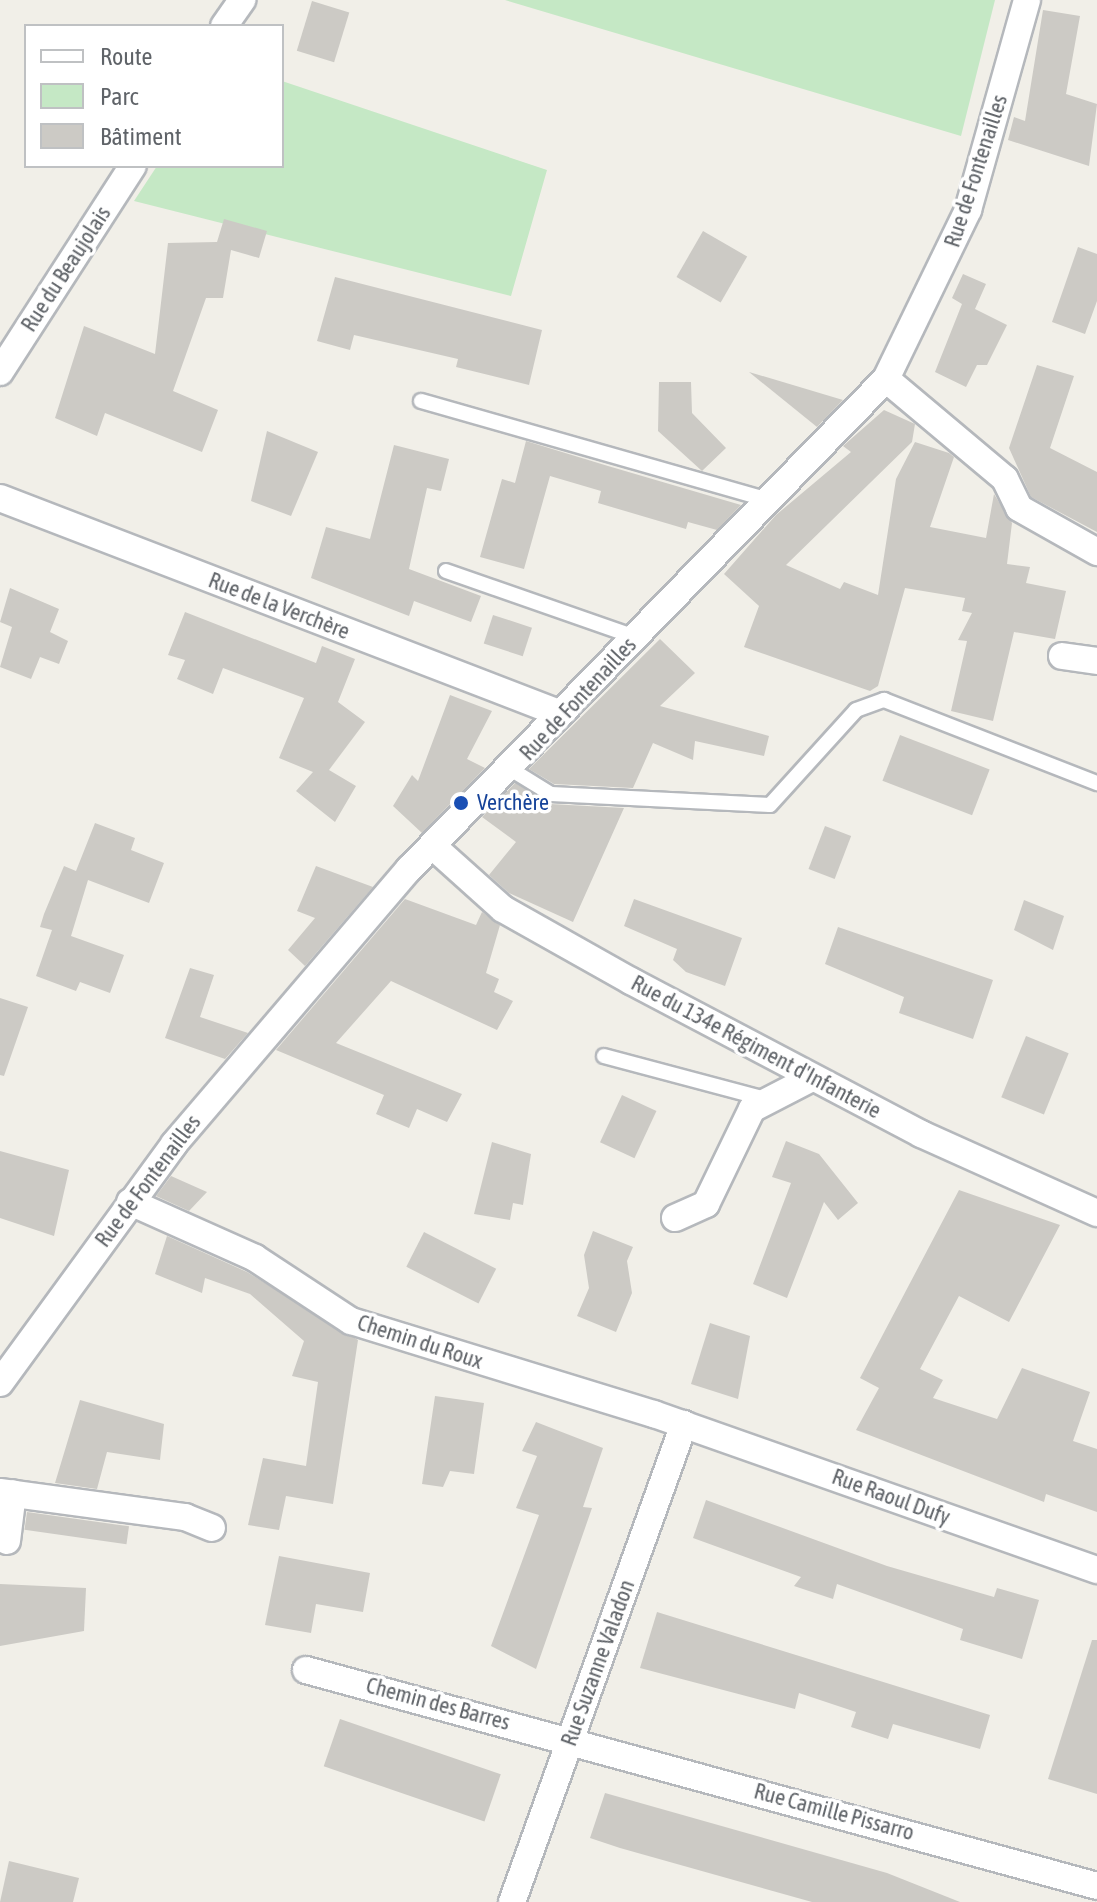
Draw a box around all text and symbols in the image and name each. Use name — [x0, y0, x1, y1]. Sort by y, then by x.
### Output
legend — [24, 24, 284, 168]
text: Route — [100, 43, 152, 70]
text: Parc — [100, 83, 138, 110]
street label: Rue de Fontenailles — [939, 91, 1013, 251]
text: Bâtiment — [100, 123, 182, 150]
street label: Rue du Beaujolais — [16, 201, 116, 337]
street label: Rue de la Verchère — [205, 567, 353, 645]
street label: Rue de Fontenailles — [514, 632, 642, 766]
place label: Verchère — [477, 790, 549, 816]
marker: Verchère — [452, 794, 470, 812]
street label: Rue du 134e Régiment d'Infanterie — [627, 970, 885, 1124]
street label: Rue de Fontenailles — [90, 1110, 206, 1252]
street label: Chemin du Roux — [354, 1309, 486, 1375]
street label: Rue Raoul Dufy — [828, 1463, 954, 1531]
street label: Rue Suzanne Valadon — [556, 1576, 640, 1750]
street label: Chemin des Barres — [363, 1672, 513, 1736]
street label: Rue Camille Pissarro — [751, 1778, 917, 1846]

